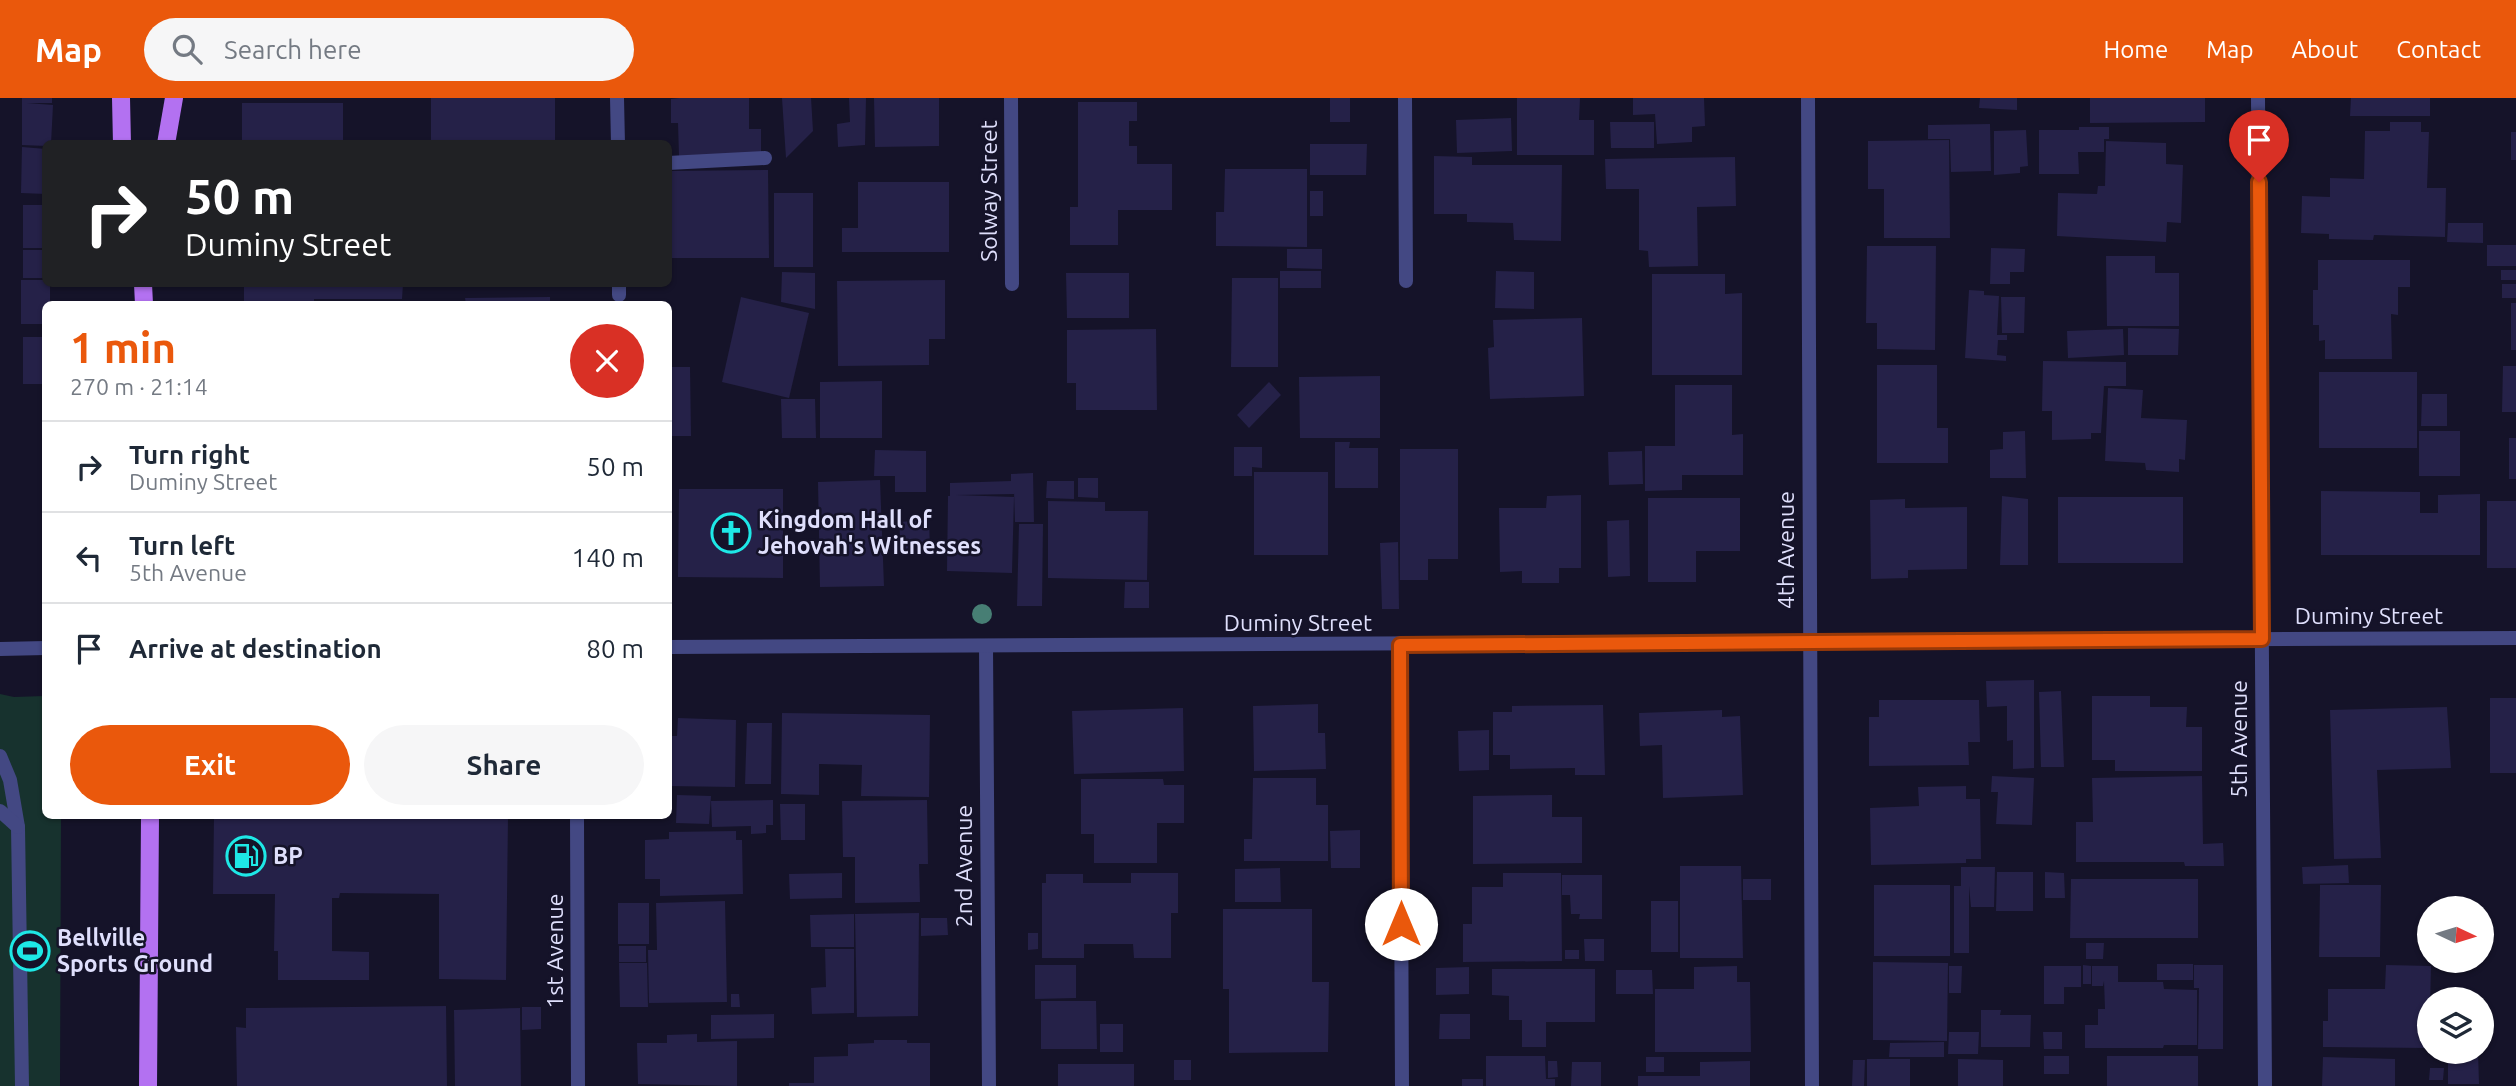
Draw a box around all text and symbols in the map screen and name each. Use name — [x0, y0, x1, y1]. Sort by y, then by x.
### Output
search box — [144, 18, 634, 81]
icon: search — [168, 30, 206, 68]
text: Map — [35, 31, 102, 68]
text: Search here — [224, 35, 362, 64]
text: Home — [2103, 36, 2168, 63]
text: Map — [2206, 36, 2253, 63]
text: About — [2291, 36, 2358, 63]
text: Contact — [2396, 36, 2481, 63]
pin — [2229, 110, 2289, 182]
street label: Solway Street — [976, 120, 1001, 262]
icon: arrive — [2240, 121, 2278, 159]
icon: right — [70, 168, 161, 259]
text: 50 m — [185, 168, 294, 223]
text: Duminy Street — [185, 226, 391, 262]
text: 1 min — [70, 324, 176, 371]
button: close — [570, 324, 644, 398]
text: 270 m · 21:14 — [70, 374, 208, 399]
text: Turn right — [129, 440, 250, 469]
icon: right — [70, 448, 108, 486]
text: 50 m — [586, 452, 644, 481]
text: Duminy Street — [129, 469, 277, 494]
street label: 4th Avenue — [1773, 491, 1798, 609]
place label: Kingdom Hall of Jehovah's Witnesses — [758, 507, 981, 558]
church icon: Kingdom Hall of Jehovah's Witnesses — [710, 512, 752, 554]
text: Turn left — [129, 531, 235, 560]
icon: left — [70, 539, 108, 577]
text: 140 m — [572, 543, 644, 572]
text: 5th Avenue — [129, 560, 247, 585]
street label: Duminy Street — [2295, 603, 2443, 628]
street label: Duminy Street — [1224, 610, 1372, 635]
icon: arrive — [70, 630, 108, 668]
text: Arrive at destination — [129, 634, 382, 663]
text: 80 m — [586, 634, 644, 663]
street label: 5th Avenue — [2226, 680, 2251, 798]
button: Exit — [70, 725, 350, 805]
button: Share — [364, 725, 644, 805]
street label: 2nd Avenue — [951, 805, 976, 927]
fuel station icon: BP — [225, 835, 267, 877]
place label: BP — [273, 843, 303, 868]
position arrow — [1364, 887, 1438, 961]
street label: 1st Avenue — [542, 894, 567, 1008]
north arrow — [2417, 896, 2494, 973]
map controls — [2417, 896, 2494, 1064]
place label: Bellville Sports Ground — [57, 925, 213, 976]
sports icon: Bellville Sports Ground — [9, 930, 51, 972]
button: layers — [2417, 987, 2494, 1064]

